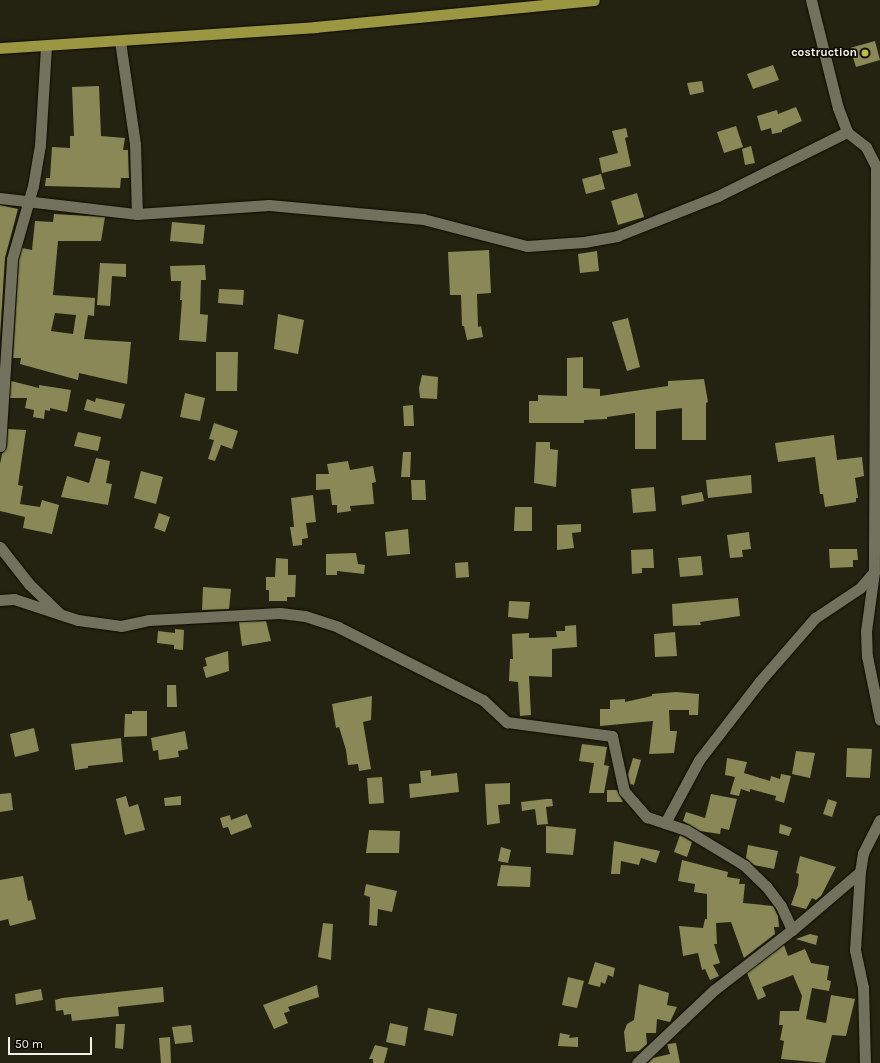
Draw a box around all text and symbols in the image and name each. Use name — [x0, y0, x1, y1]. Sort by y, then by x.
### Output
place label: costruction — [791, 46, 857, 60]
marker: costruction — [860, 48, 870, 58]
scale bar — [10, 1029, 94, 1055]
text: 50 m — [15, 1037, 43, 1051]

